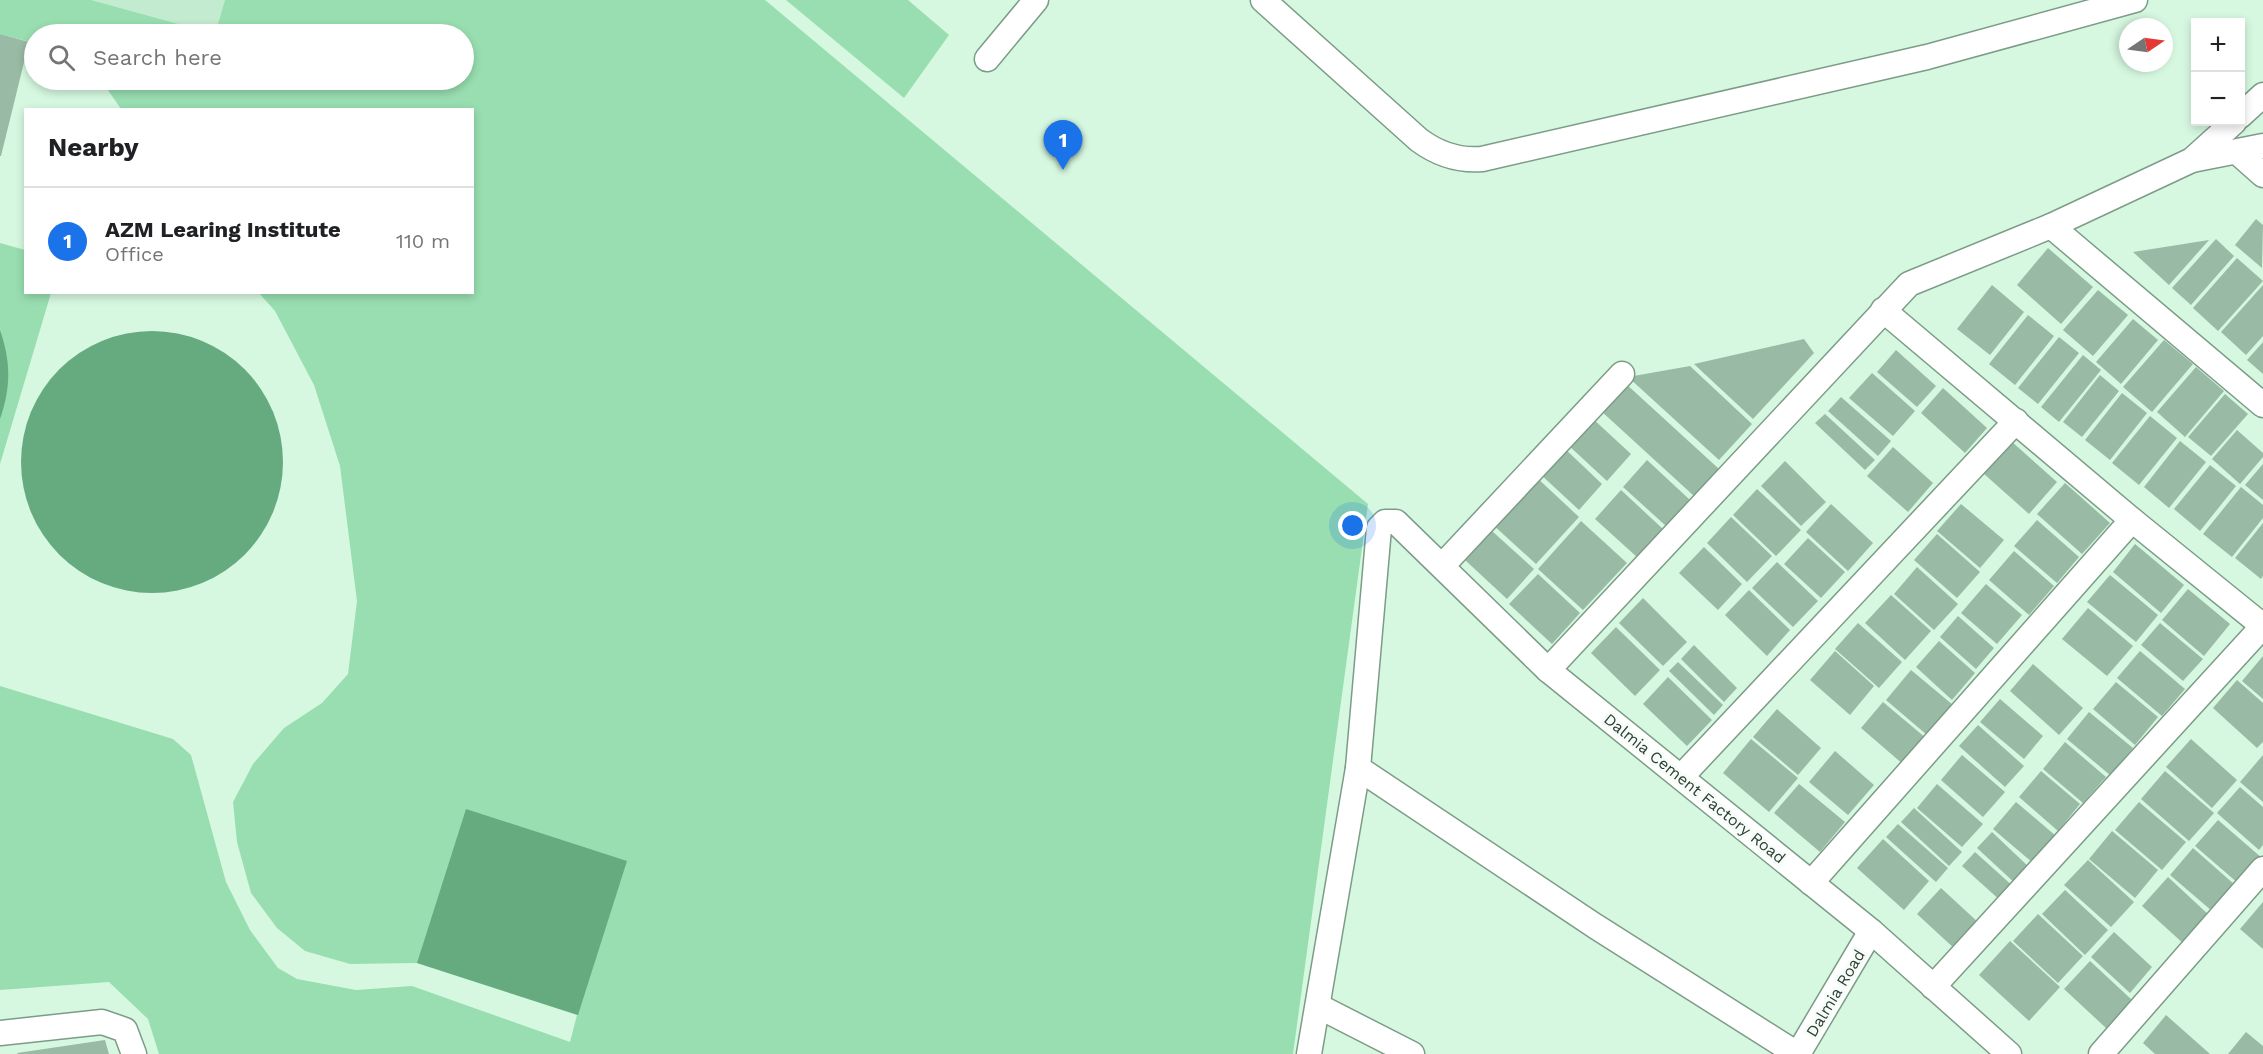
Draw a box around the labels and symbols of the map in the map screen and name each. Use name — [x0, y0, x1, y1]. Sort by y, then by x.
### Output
north arrow — [2119, 18, 2173, 72]
pin: 1 — [1044, 120, 1082, 170]
your location — [1338, 511, 1367, 540]
street label: Dalmia Cement Factory Road — [1600, 709, 1789, 867]
street label: Dalmia Road — [1802, 946, 1869, 1040]

